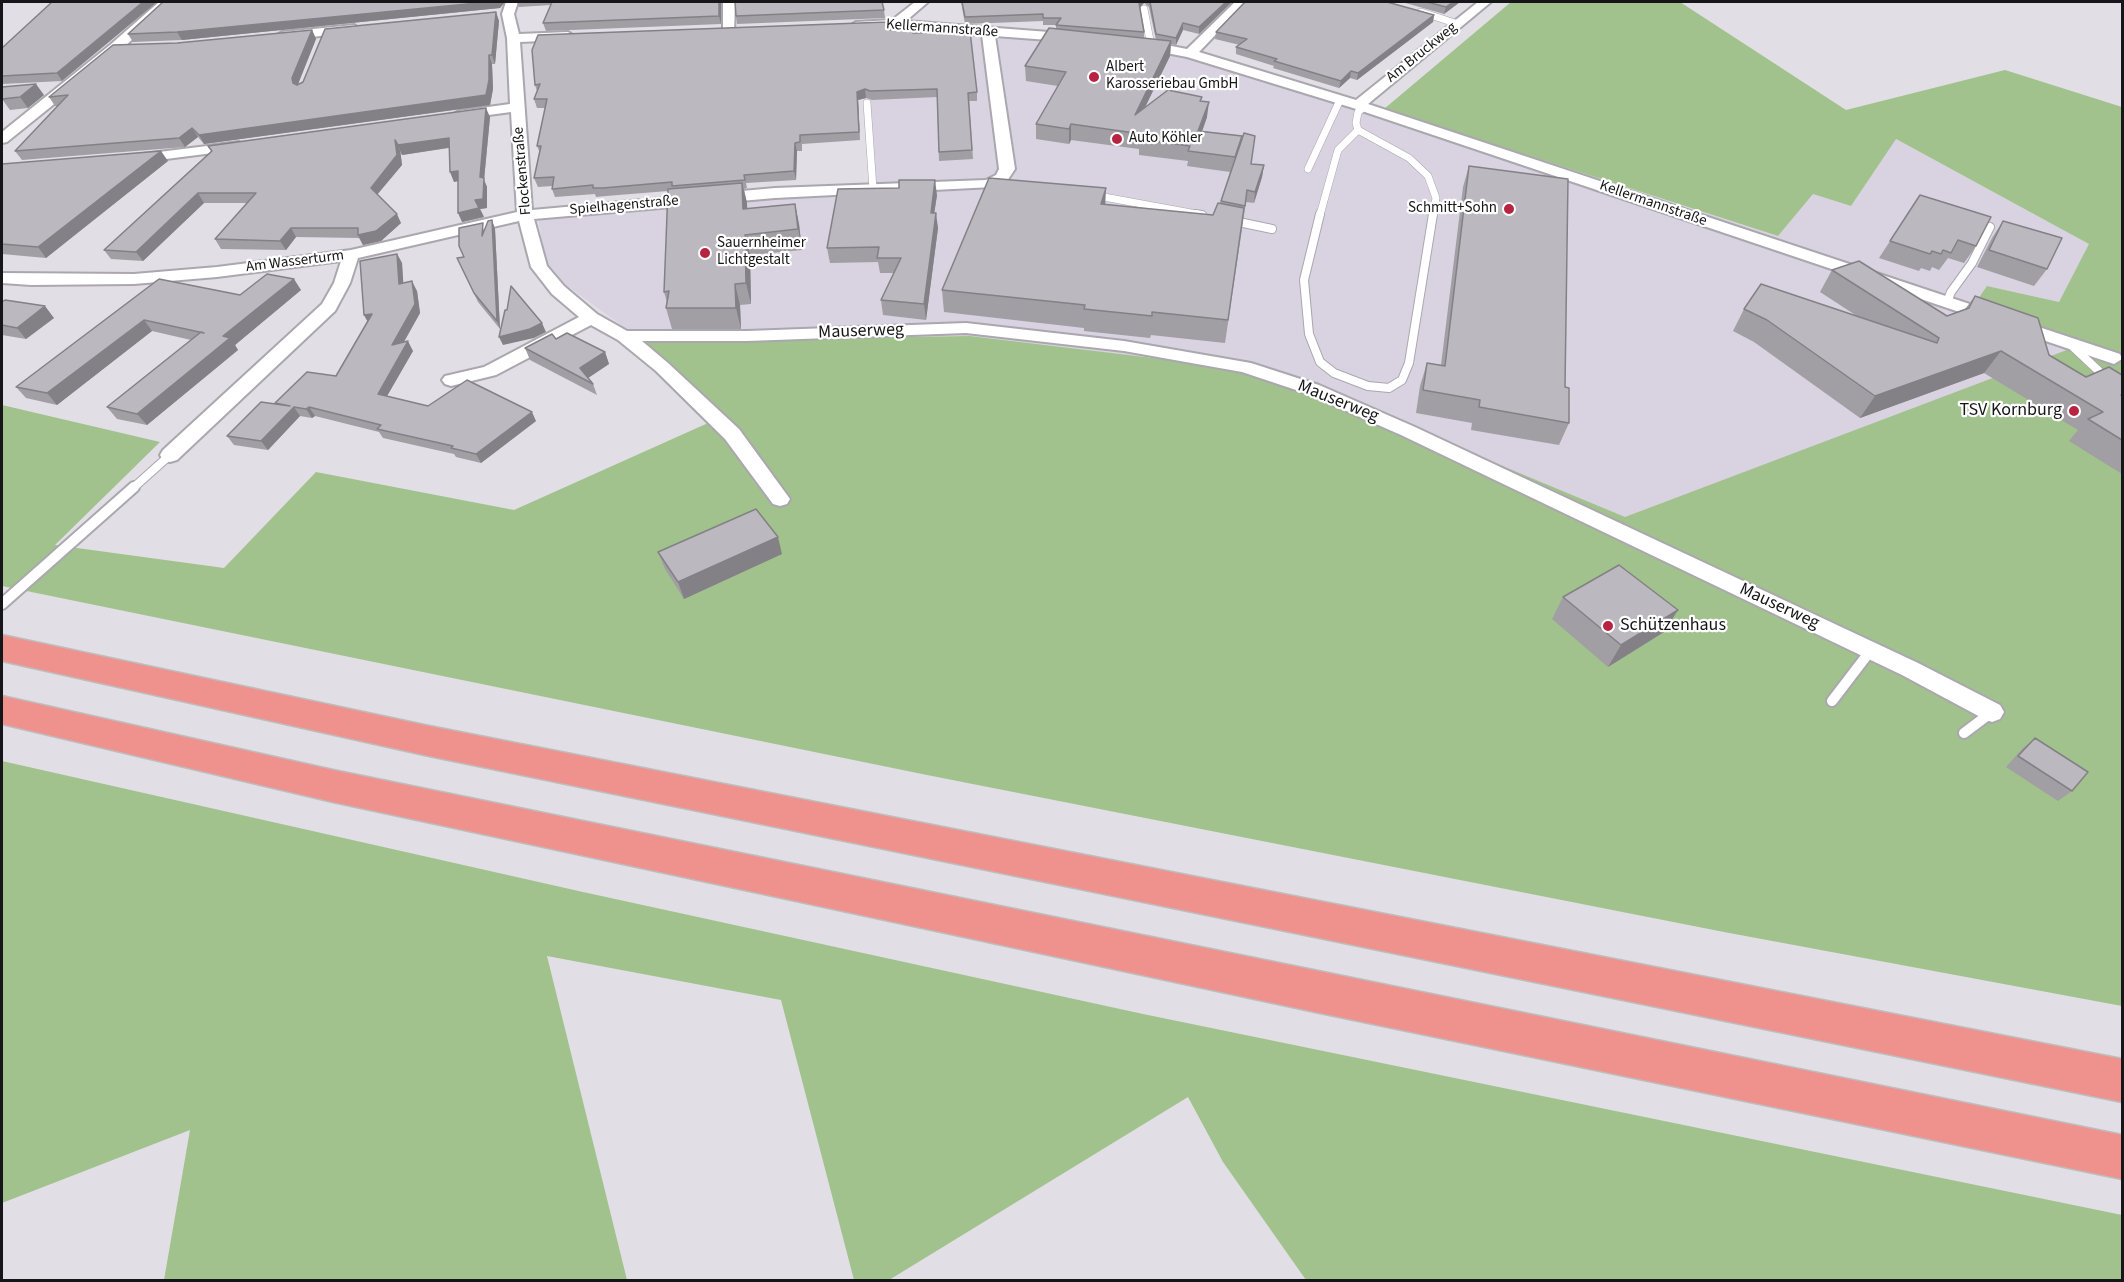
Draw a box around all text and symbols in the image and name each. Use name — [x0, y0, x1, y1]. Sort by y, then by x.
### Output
street label: Kellermannstraße — [885, 16, 999, 42]
street label: Am Bruckweg — [1383, 19, 1461, 87]
place label: Albert Karosseriebau GmbH — [1106, 59, 1238, 94]
marker: Albert Karosseriebau GmbH — [1087, 70, 1101, 84]
street label: Flockenstraße — [510, 126, 536, 216]
place label: Auto Köhler — [1129, 130, 1203, 148]
marker: Auto Köhler — [1110, 132, 1124, 146]
street label: Kellermannstraße — [1597, 177, 1709, 231]
street label: Spielhagenstraße — [569, 192, 679, 220]
place label: Schmitt+Sohn — [1408, 200, 1497, 218]
marker: Schmitt+Sohn — [1502, 202, 1516, 216]
place label: Sauernheimer Lichtgestalt — [717, 235, 806, 270]
marker: Sauernheimer Lichtgestalt — [698, 246, 712, 260]
street label: Am Wasserturm — [245, 247, 345, 277]
street label: Mauserweg — [818, 320, 904, 344]
street label: Mauserweg — [1294, 376, 1382, 428]
place label: TSV Kornburg — [1960, 400, 2062, 422]
marker: TSV Kornburg — [2067, 404, 2081, 418]
street label: Mauserweg — [1736, 579, 1822, 635]
place label: Schützenhaus — [1620, 615, 1726, 637]
marker: Schützenhaus — [1601, 619, 1615, 633]

